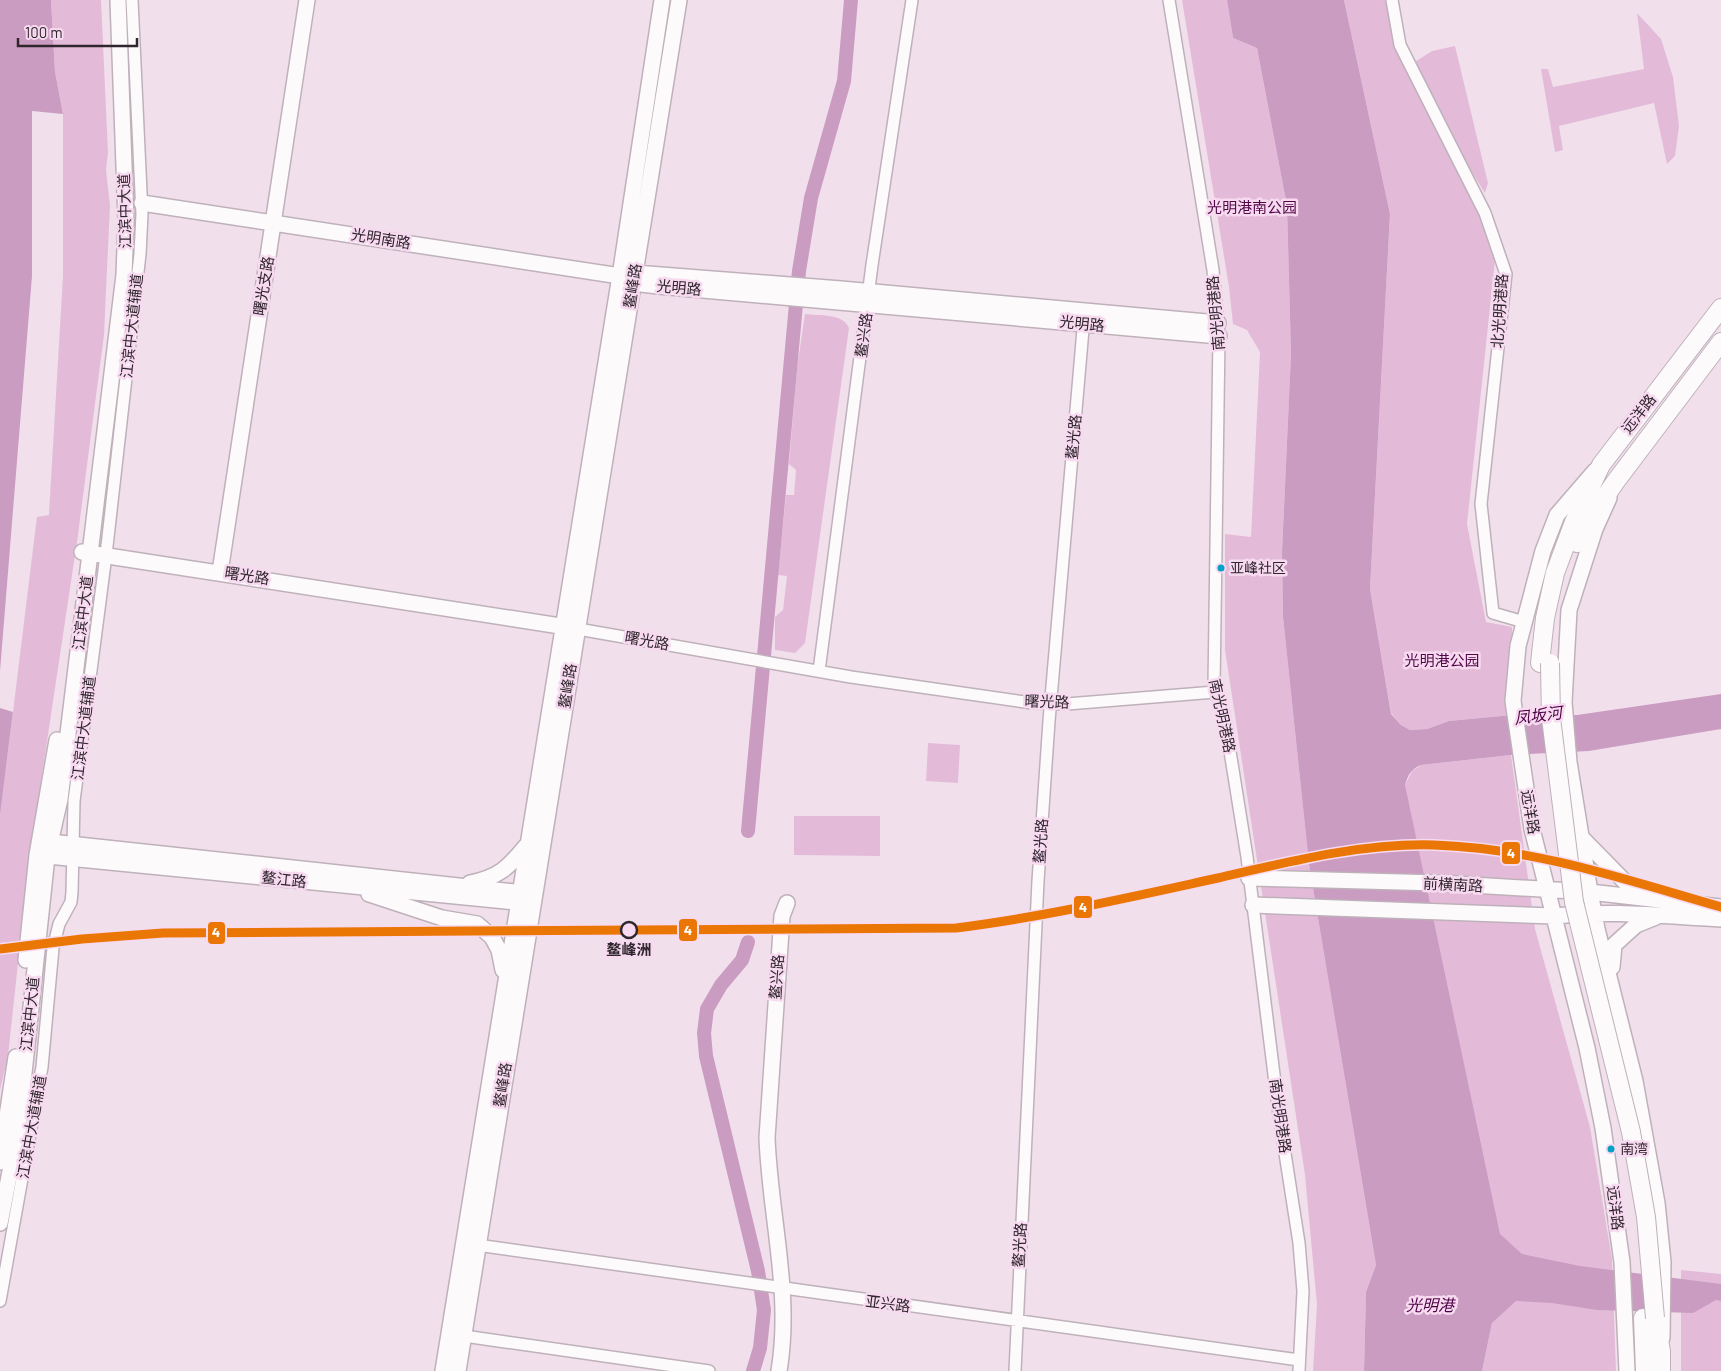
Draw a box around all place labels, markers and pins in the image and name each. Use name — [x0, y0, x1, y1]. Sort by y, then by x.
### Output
place label: 亚峰社区 — [1230, 559, 1286, 576]
marker: 亚峰社区 — [1216, 563, 1226, 573]
marker: 鳌峰洲 — [620, 921, 638, 939]
place label: 鳌峰洲 — [606, 940, 652, 958]
place label: 南湾 — [1620, 1140, 1648, 1157]
marker: 南湾 — [1606, 1144, 1616, 1154]

